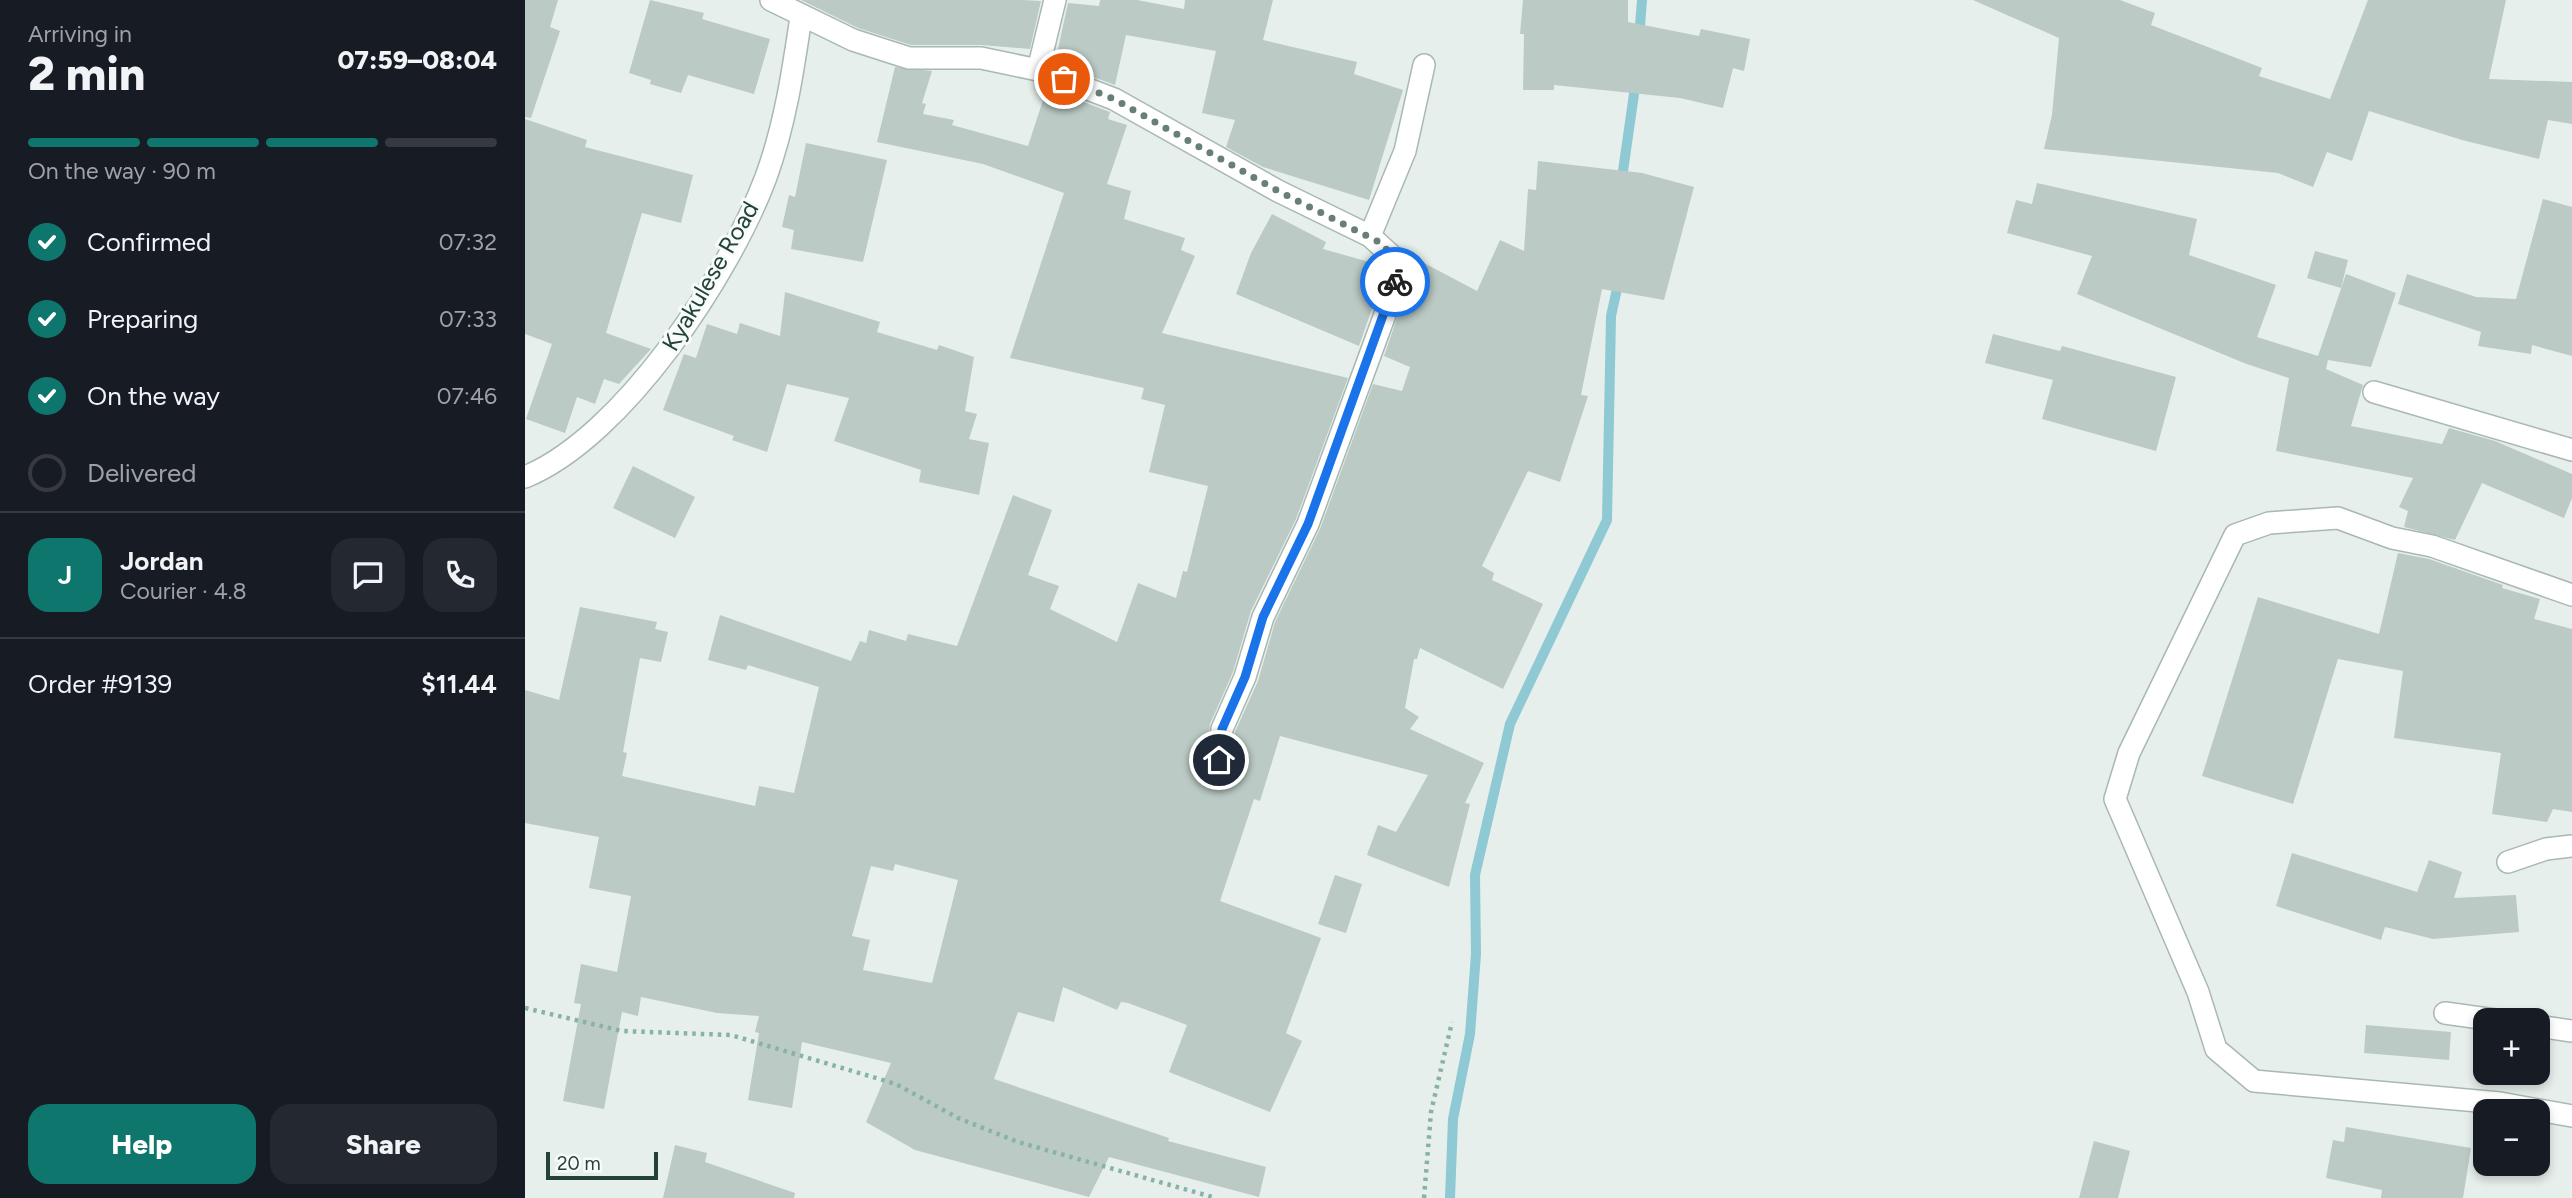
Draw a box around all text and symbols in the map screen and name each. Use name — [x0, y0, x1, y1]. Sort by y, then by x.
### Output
text: Arriving in — [28, 20, 132, 48]
text: 07:59–08:04 — [337, 44, 497, 76]
text: 2 min — [28, 46, 145, 102]
pin — [1034, 49, 1094, 109]
icon: bag — [1045, 60, 1083, 98]
text: On the way · 90 m — [28, 157, 216, 185]
street label: Kyakulese Road — [655, 196, 765, 356]
icon: check — [28, 223, 66, 261]
text: Confirmed — [87, 226, 211, 258]
text: 07:32 — [439, 228, 497, 256]
courier — [1360, 247, 1430, 317]
icon: bike — [1376, 263, 1414, 301]
icon: check — [28, 300, 66, 338]
text: Preparing — [87, 303, 198, 335]
text: 07:33 — [439, 305, 497, 333]
icon: check — [28, 377, 66, 415]
text: On the way — [87, 380, 220, 412]
text: 07:46 — [437, 382, 497, 410]
text: Delivered — [87, 457, 196, 489]
button: chat — [331, 538, 405, 612]
button: phone — [423, 538, 497, 612]
text: Jordan — [120, 545, 203, 577]
text: J — [58, 559, 72, 591]
text: Courier · 4.8 — [120, 577, 247, 605]
text: Order #9139 — [28, 668, 172, 700]
text: $11.44 — [421, 668, 497, 700]
pin — [1189, 730, 1249, 790]
icon: home — [1200, 741, 1238, 779]
map controls — [2473, 1008, 2550, 1176]
button: + — [2473, 1008, 2550, 1085]
button: − — [2473, 1099, 2550, 1176]
button: Help — [28, 1104, 256, 1184]
button: Share — [270, 1104, 497, 1184]
scale bar — [546, 1149, 658, 1181]
text: 20 m — [557, 1152, 601, 1175]

